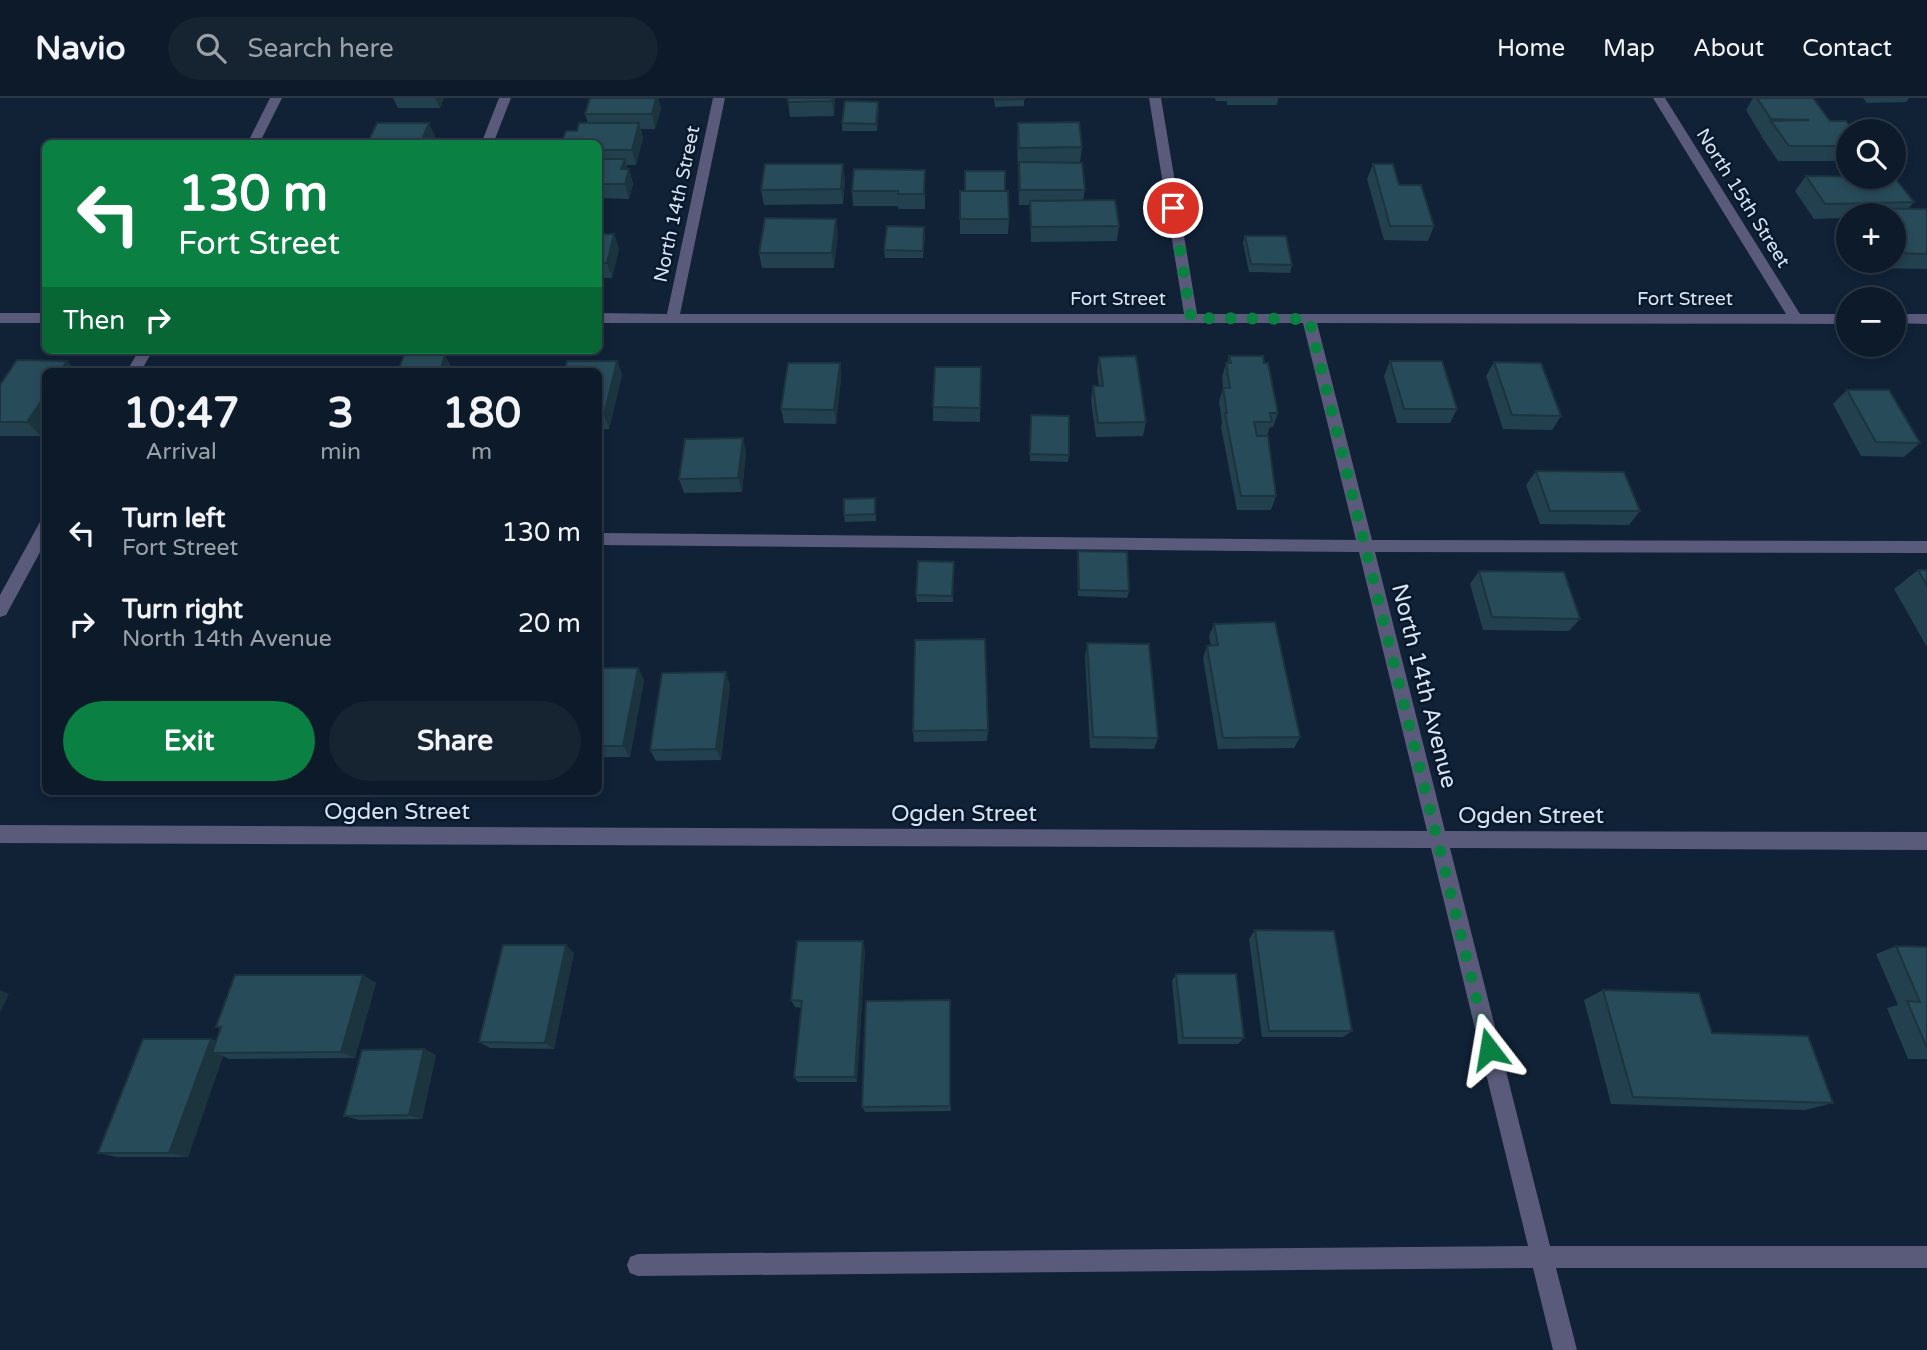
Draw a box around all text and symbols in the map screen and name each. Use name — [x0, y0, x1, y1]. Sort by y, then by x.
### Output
search box — [168, 17, 658, 80]
text: Navio — [35, 29, 126, 68]
icon: search — [192, 29, 230, 67]
text: Search here — [248, 33, 394, 64]
text: Home — [1497, 34, 1565, 63]
text: Map — [1603, 34, 1655, 63]
text: About — [1693, 34, 1764, 63]
text: Contact — [1802, 34, 1892, 63]
map controls — [1836, 119, 1906, 357]
button: search — [1836, 119, 1906, 189]
street label: North 14th Street — [650, 124, 704, 284]
street label: North 15th Street — [1691, 125, 1795, 271]
text: 130 m — [178, 165, 328, 224]
icon: left — [63, 168, 154, 259]
pin — [1143, 178, 1203, 238]
icon: arrive — [1154, 189, 1192, 227]
button: + — [1836, 203, 1906, 273]
text: Fort Street — [178, 225, 340, 263]
button: − — [1836, 287, 1906, 357]
street label: Fort Street — [1070, 288, 1166, 310]
street label: Fort Street — [1637, 288, 1733, 310]
icon: right — [139, 301, 177, 339]
text: Then — [63, 305, 125, 336]
text: 10:47 — [123, 388, 239, 439]
text: 3 — [327, 388, 354, 439]
text: 180 — [442, 388, 521, 439]
text: Arrival — [146, 438, 217, 466]
text: min — [320, 438, 361, 466]
text: m — [471, 438, 492, 466]
text: Turn left — [122, 503, 225, 534]
icon: left — [63, 514, 101, 552]
text: 130 m — [501, 517, 581, 548]
text: Fort Street — [122, 534, 238, 562]
street label: North 14th Avenue — [1385, 581, 1463, 791]
text: Turn right — [122, 594, 243, 625]
icon: right — [63, 605, 101, 643]
text: 20 m — [518, 608, 581, 639]
text: North 14th Avenue — [122, 625, 332, 653]
button: Exit — [63, 701, 315, 781]
button: Share — [329, 701, 581, 781]
street label: Ogden Street — [324, 798, 470, 826]
street label: Ogden Street — [891, 800, 1037, 828]
street label: Ogden Street — [1458, 802, 1604, 830]
position arrow — [1452, 1012, 1526, 1086]

